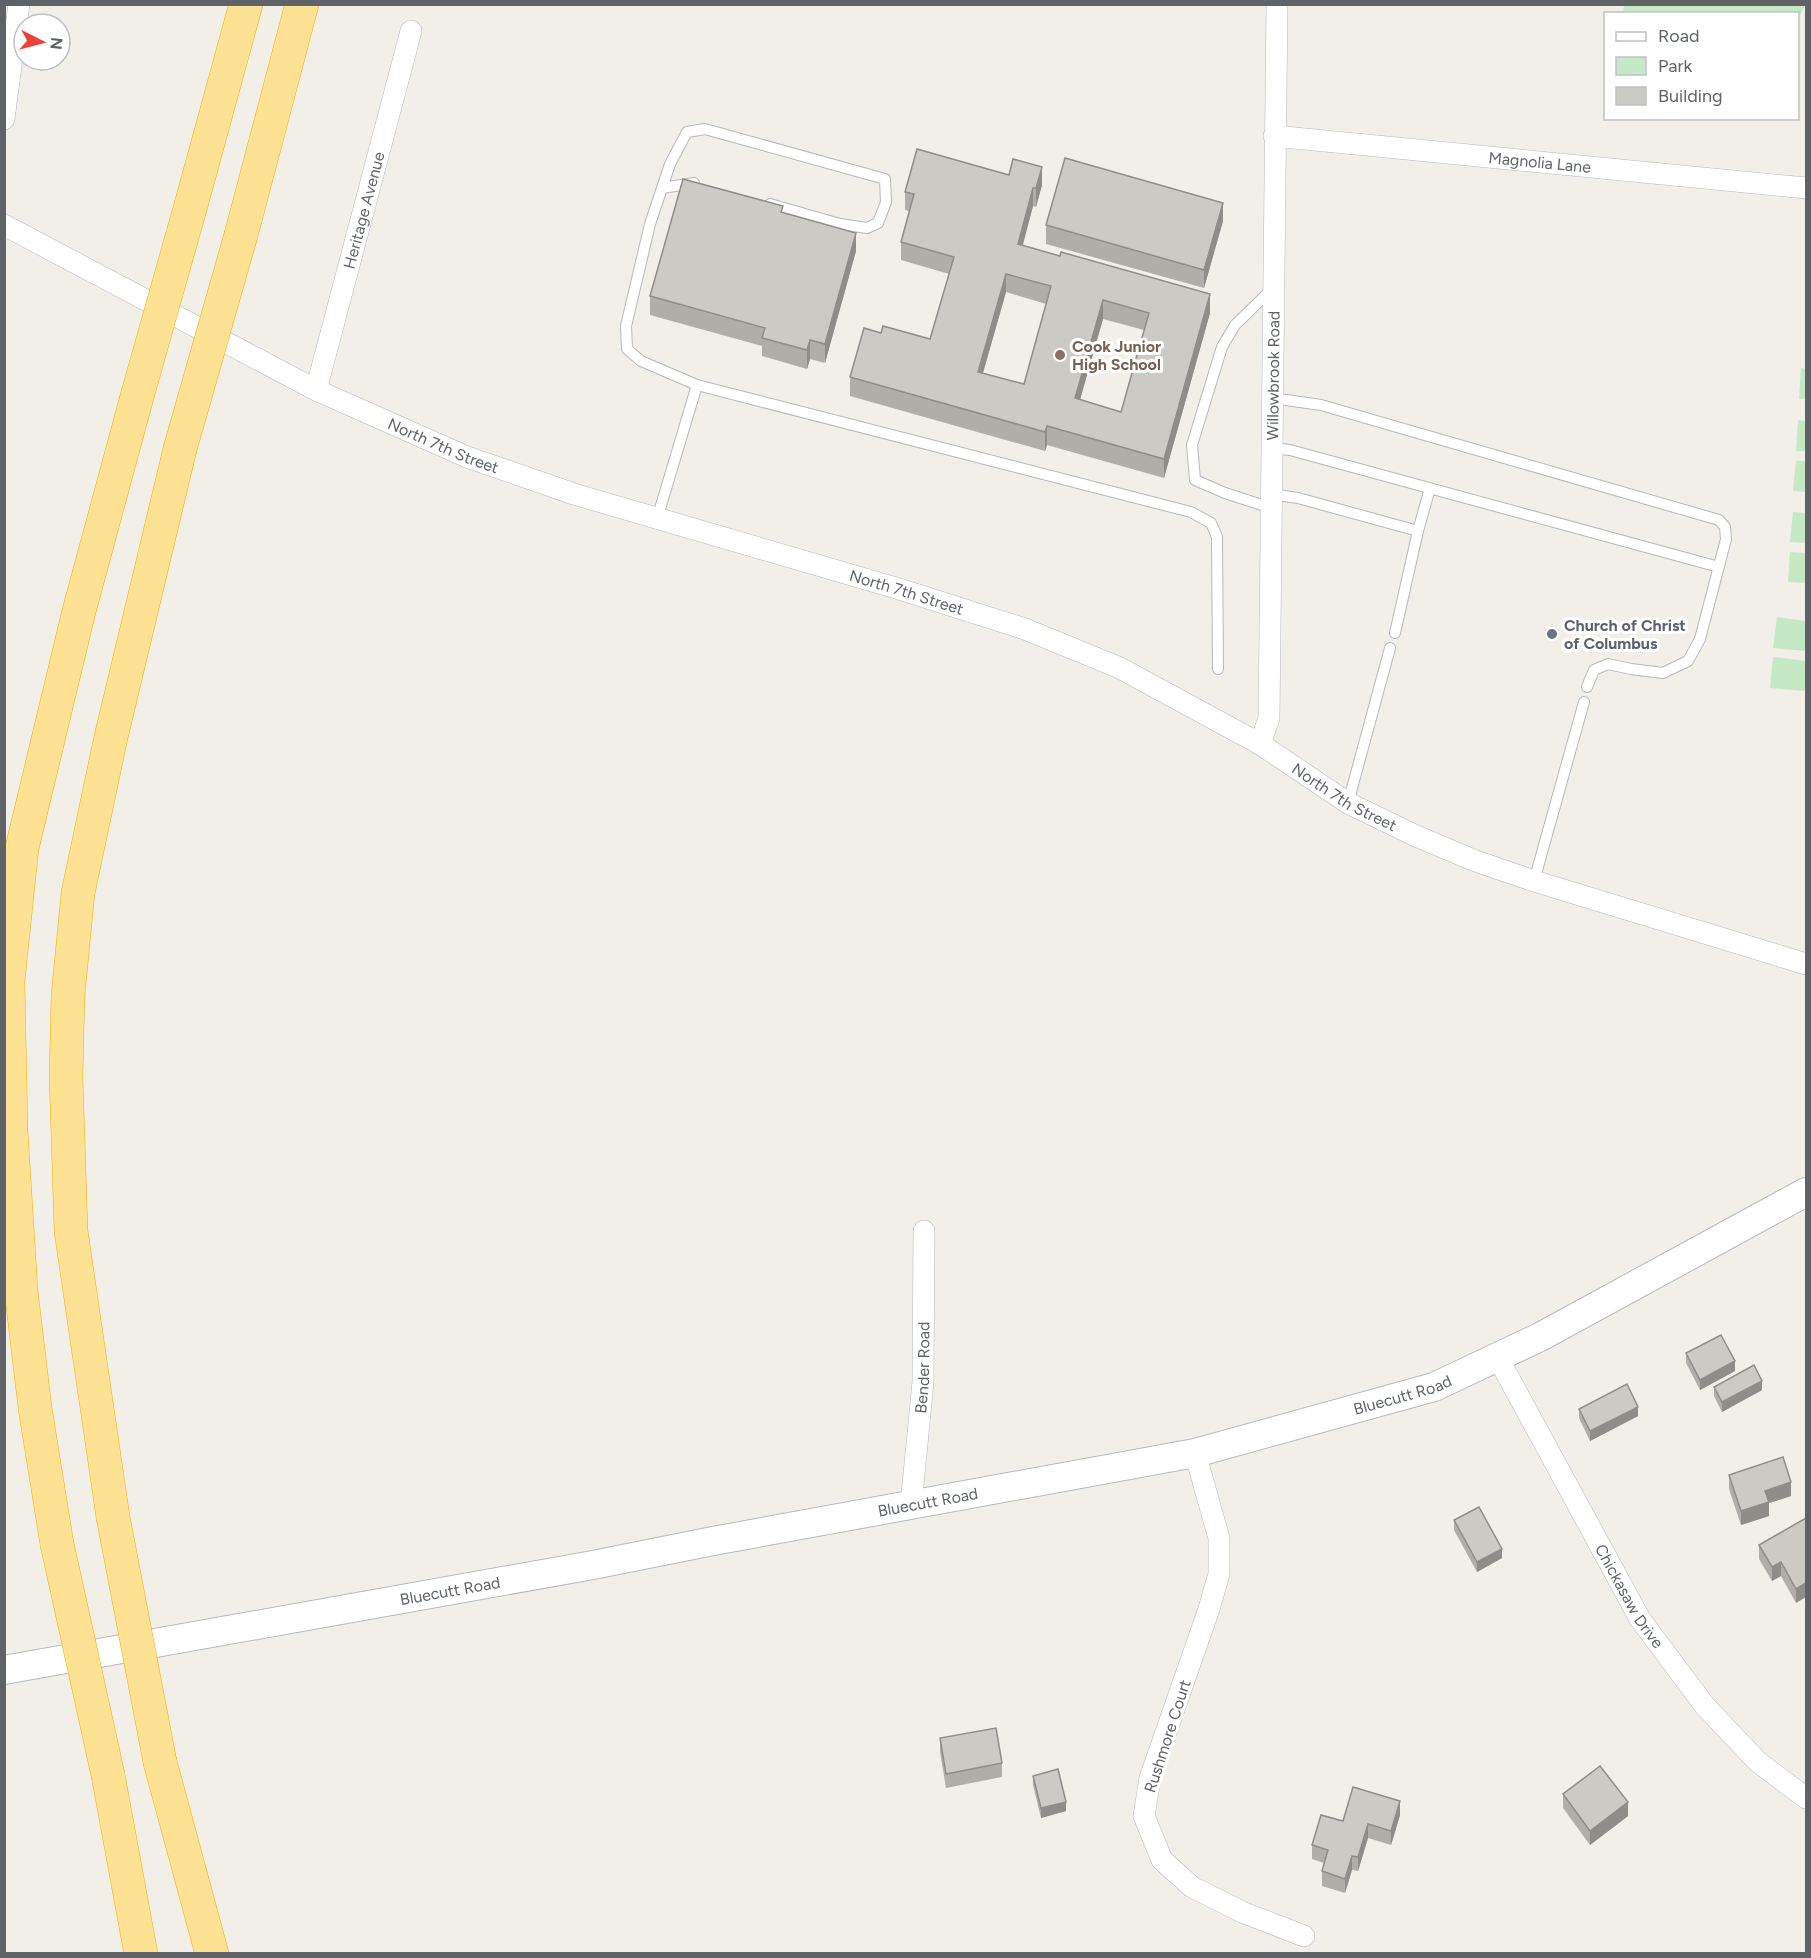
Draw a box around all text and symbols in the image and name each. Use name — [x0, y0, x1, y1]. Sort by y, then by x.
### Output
north arrow — [12, 12, 72, 72]
legend — [1604, 12, 1799, 120]
text: Road — [1658, 25, 1699, 47]
text: N — [46, 36, 67, 51]
text: Park — [1658, 55, 1693, 77]
text: Building — [1658, 85, 1723, 107]
street label: Magnolia Lane — [1488, 148, 1592, 177]
street label: Heritage Avenue — [339, 149, 389, 271]
street label: Willowbrook Road — [1263, 311, 1284, 441]
place label: Cook Junior High School — [1072, 337, 1161, 374]
marker: Cook Junior High School — [1053, 348, 1067, 362]
street label: North 7th Street — [385, 414, 501, 477]
street label: North 7th Street — [847, 566, 966, 619]
place label: Church of Christ of Columbus — [1564, 616, 1686, 653]
marker: Church of Christ of Columbus — [1545, 627, 1559, 641]
street label: North 7th Street — [1288, 759, 1400, 835]
street label: Bender Road — [911, 1322, 933, 1414]
street label: Bluecutt Road — [1351, 1371, 1455, 1419]
street label: Bluecutt Road — [876, 1484, 980, 1521]
street label: Chickasaw Drive — [1591, 1541, 1668, 1652]
street label: Bluecutt Road — [398, 1573, 502, 1609]
street label: Rushmore Court — [1140, 1677, 1195, 1795]

